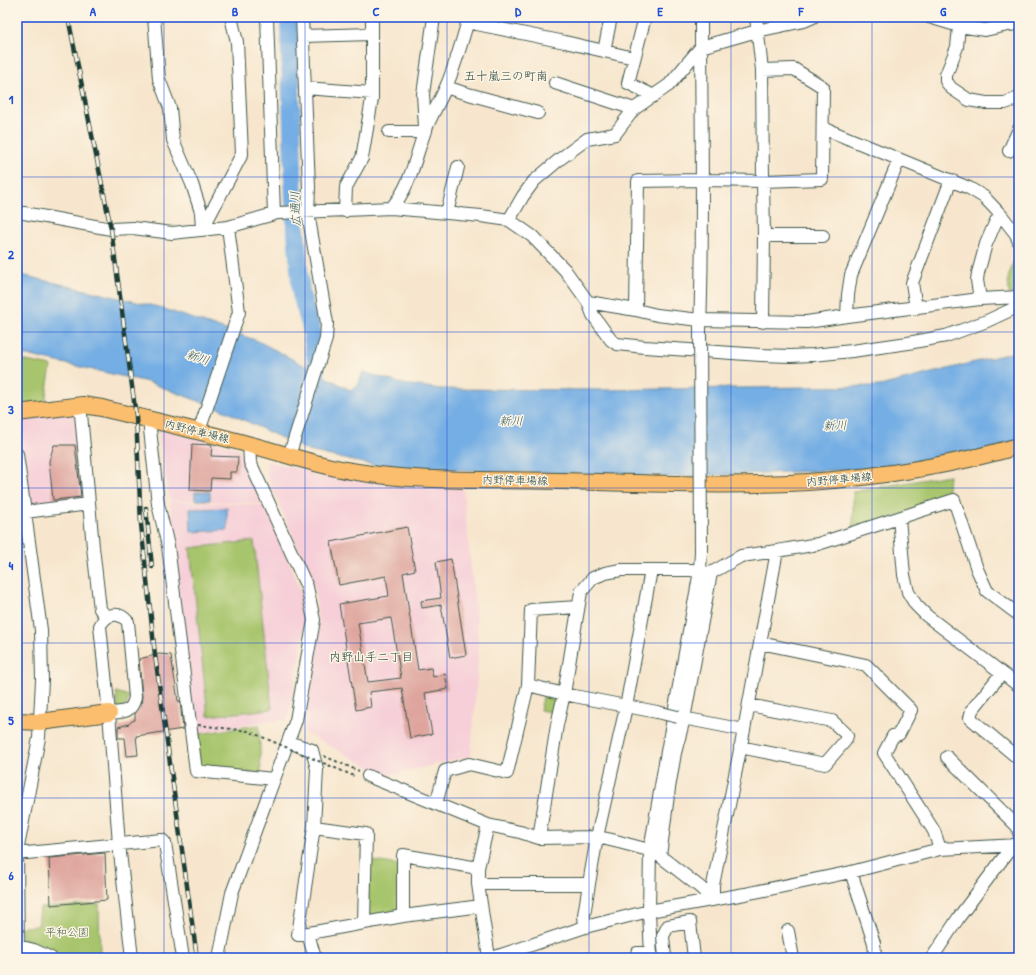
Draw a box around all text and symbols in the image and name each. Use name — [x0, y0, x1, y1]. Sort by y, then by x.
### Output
text: A — [90, 2, 97, 20]
text: B — [232, 2, 239, 20]
text: C — [372, 2, 380, 20]
text: D — [515, 2, 522, 20]
text: E — [657, 2, 663, 20]
text: F — [798, 2, 805, 20]
text: G — [940, 2, 947, 20]
district label: 五十嵐三の町南 — [464, 67, 548, 84]
text: 1 — [9, 90, 14, 108]
water label: 広通川 — [286, 191, 304, 227]
text: 2 — [8, 245, 15, 263]
water label: 新川 — [184, 345, 212, 369]
text: 3 — [8, 400, 14, 418]
water label: 新川 — [499, 412, 523, 429]
street label: 内野停車場線 — [163, 416, 231, 446]
water label: 新川 — [823, 416, 847, 434]
street label: 内野停車場線 — [806, 469, 872, 489]
street label: 内野停車場線 — [482, 472, 548, 488]
text: 4 — [9, 556, 14, 574]
district label: 内野山手二丁目 — [329, 648, 413, 665]
text: 5 — [8, 711, 14, 729]
text: 6 — [8, 866, 14, 884]
park label: 平和公園 — [45, 925, 89, 939]

